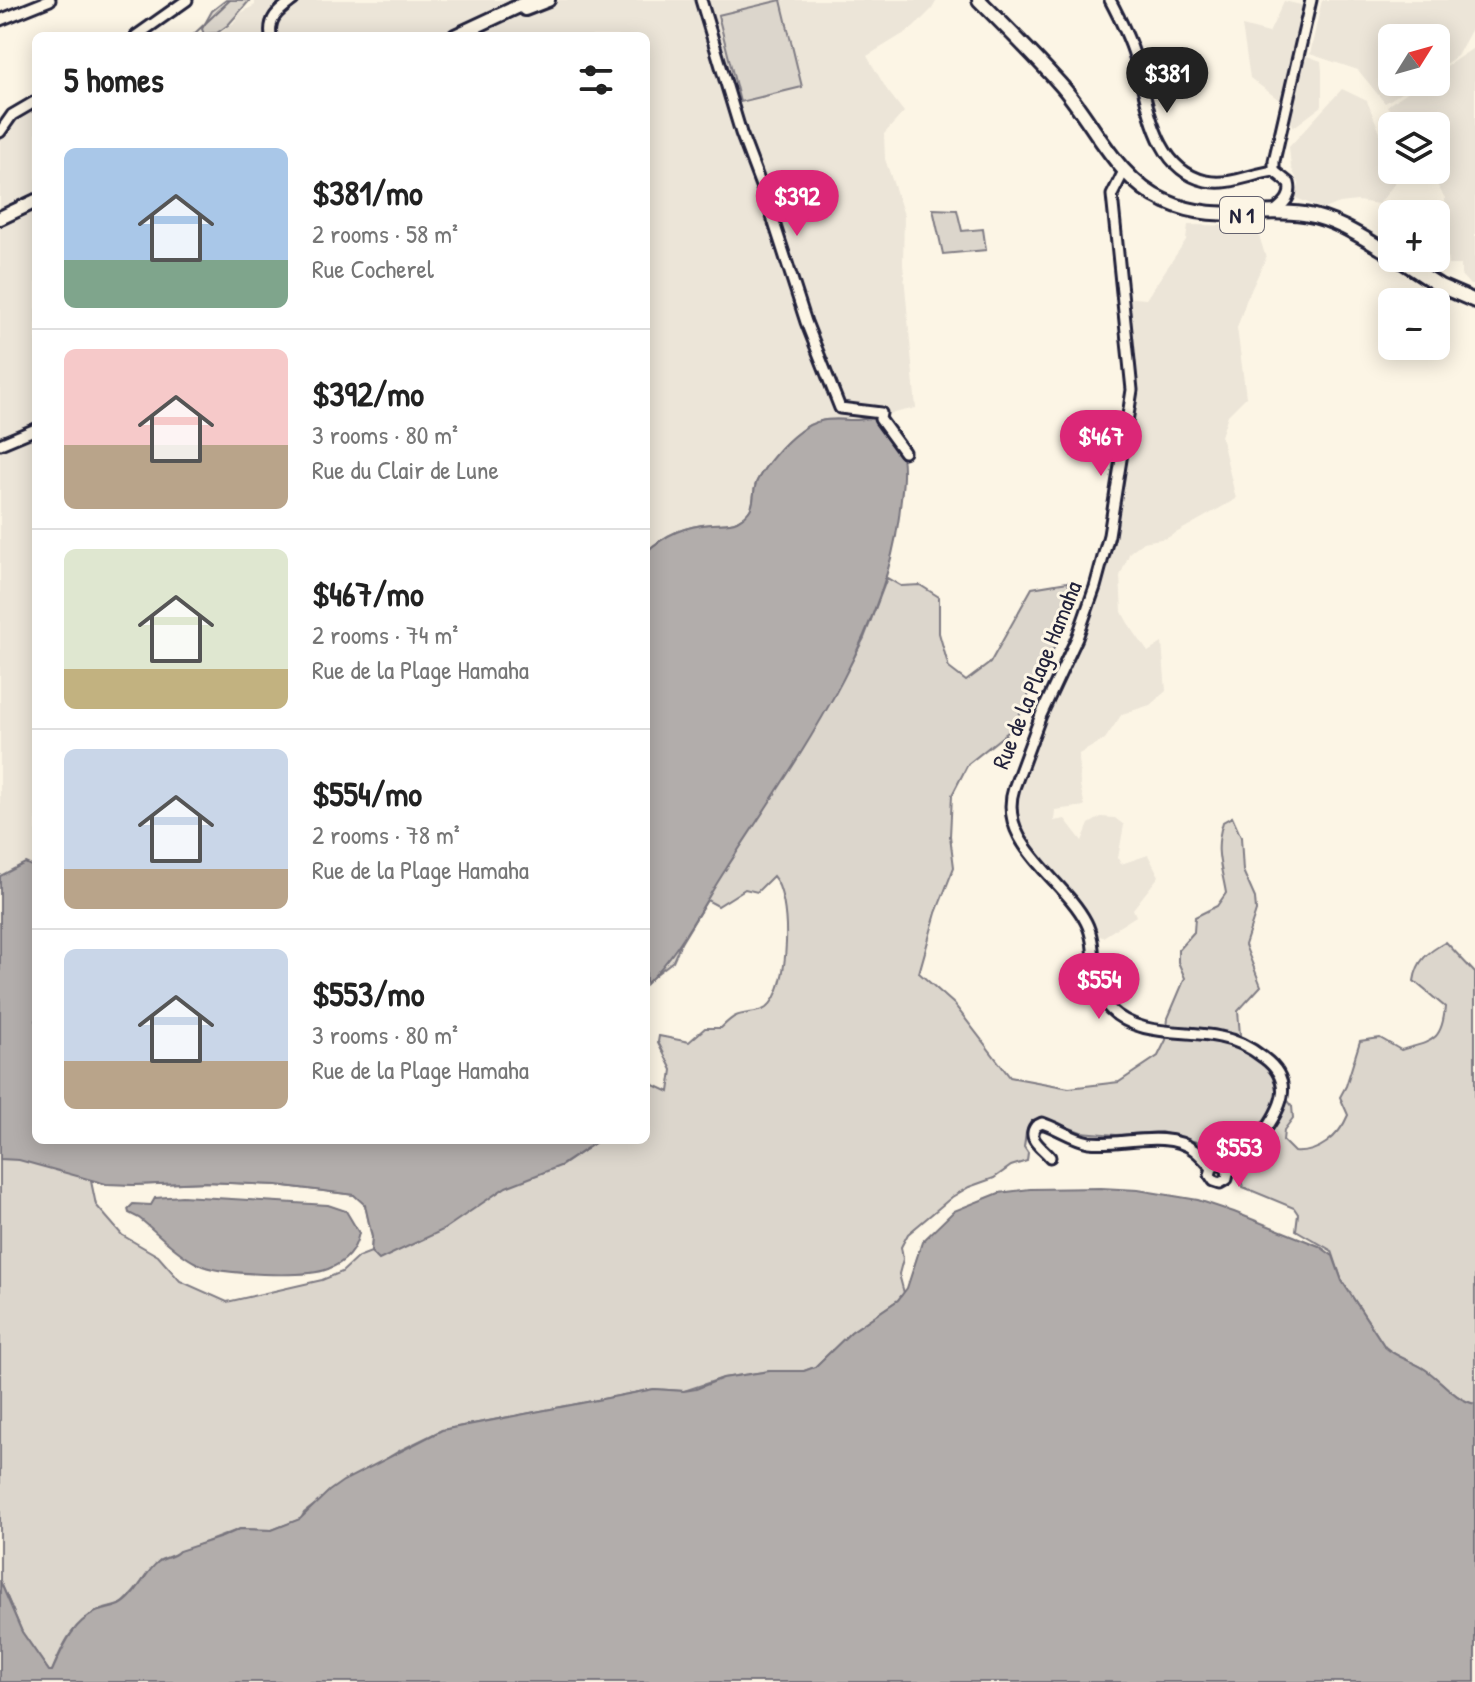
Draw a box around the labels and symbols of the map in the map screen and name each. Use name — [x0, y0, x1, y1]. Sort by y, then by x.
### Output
north arrow — [1378, 24, 1450, 96]
pin: $381 — [1120, 47, 1214, 115]
pin: $392 — [750, 170, 844, 238]
road number: N 1 — [1220, 197, 1264, 233]
pin: $467 — [1054, 410, 1148, 478]
street label: Rue de la Plage Hamaha — [984, 576, 1088, 773]
pin: $554 — [1052, 953, 1146, 1021]
pin: $553 — [1192, 1121, 1286, 1189]

